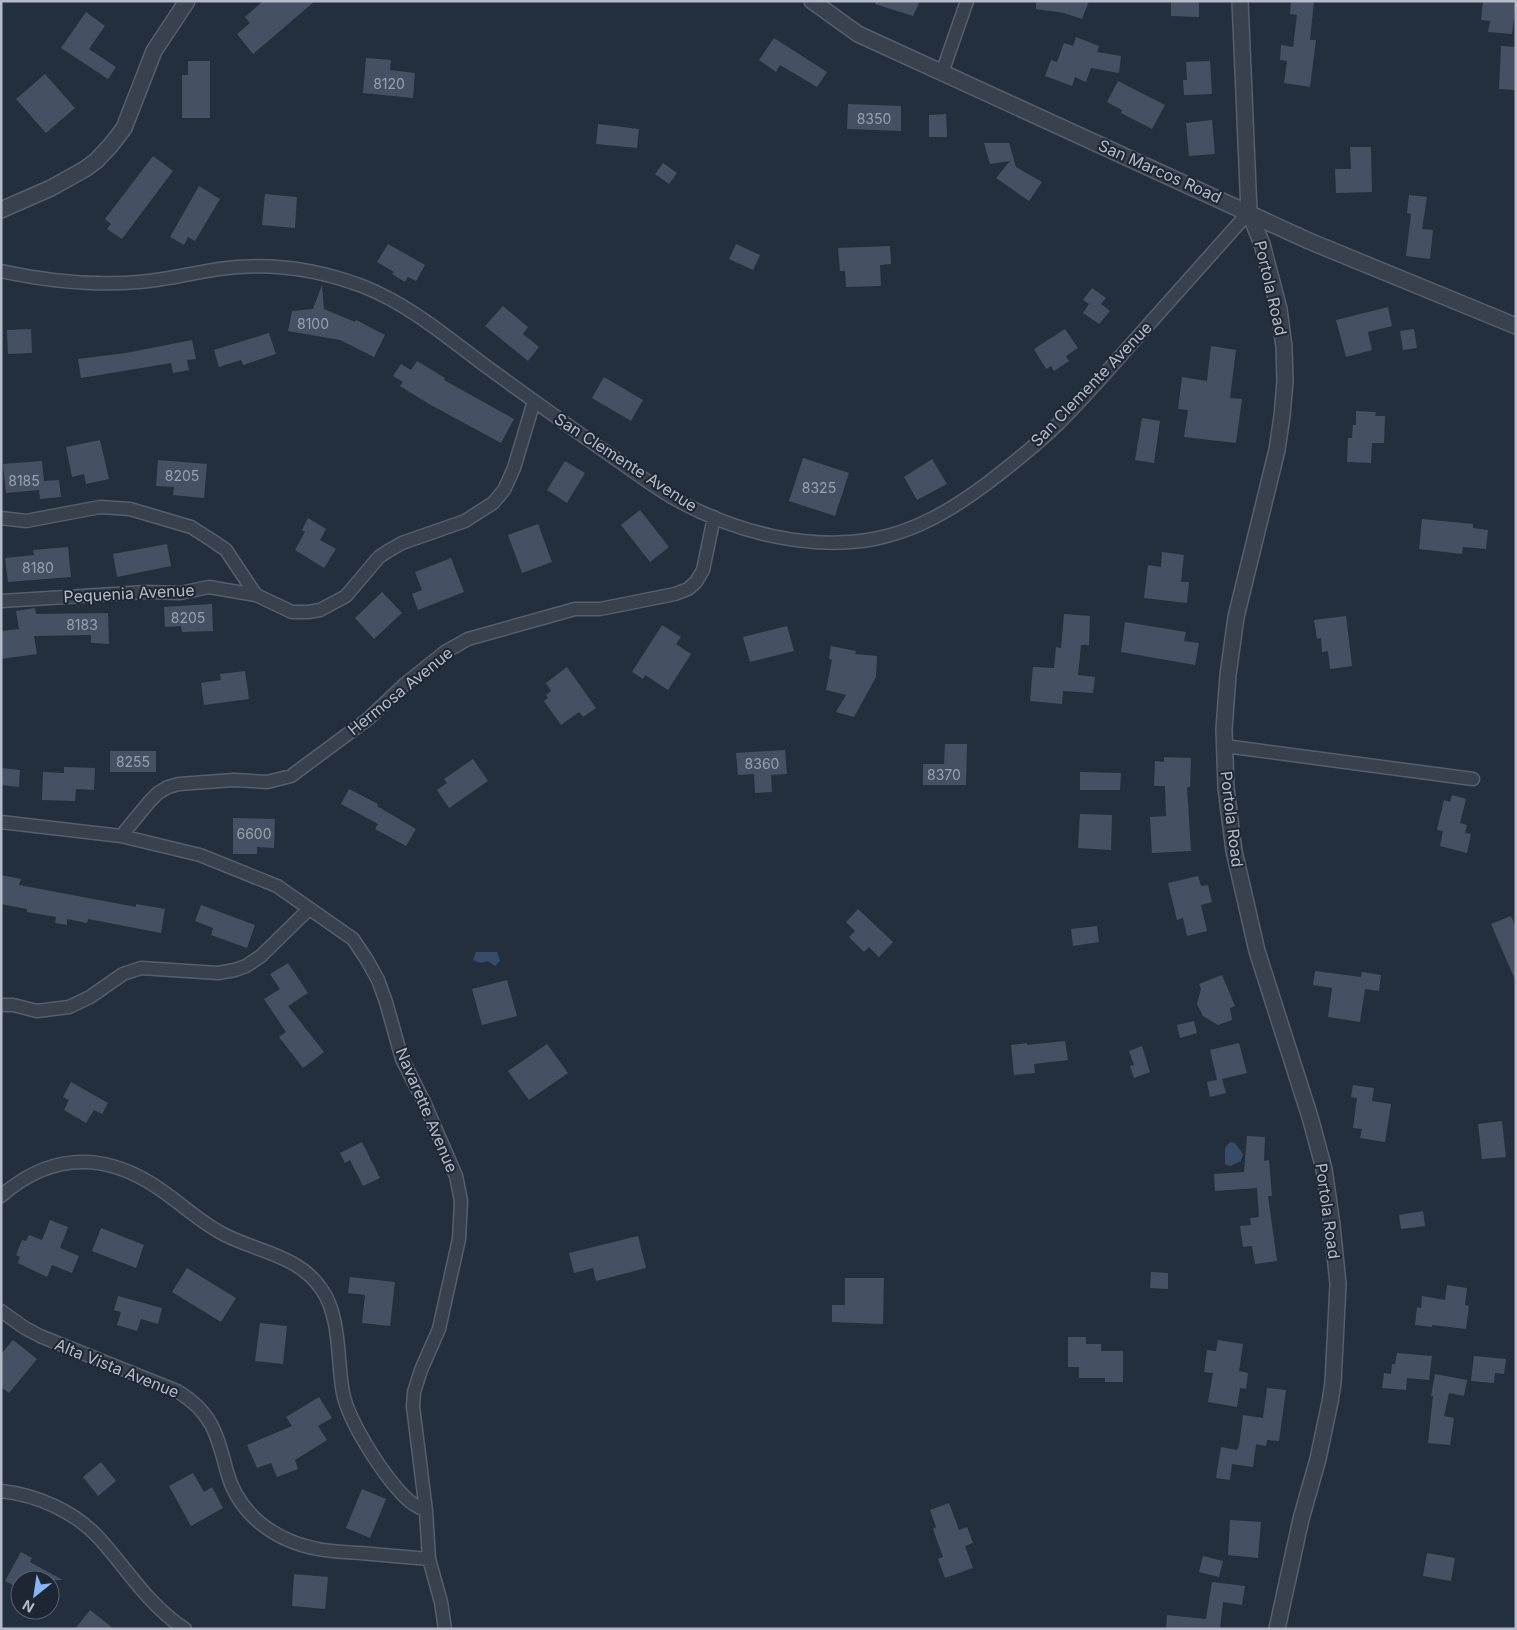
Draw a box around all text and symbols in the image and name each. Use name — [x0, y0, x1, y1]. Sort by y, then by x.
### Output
house number: 8120 — [373, 75, 405, 92]
house number: 8350 — [857, 110, 891, 127]
street label: San Marcos Road — [1095, 135, 1225, 207]
street label: Portola Road — [1250, 239, 1292, 337]
house number: 8100 — [297, 315, 329, 332]
street label: San Clemente Avenue — [1026, 317, 1156, 451]
street label: San Clemente Avenue — [551, 408, 701, 516]
house number: 8205 — [165, 467, 199, 484]
house number: 8185 — [8, 472, 40, 489]
house number: 8325 — [802, 479, 836, 496]
house number: 8180 — [22, 559, 54, 576]
street label: Pequenia Avenue — [63, 580, 195, 606]
house number: 8205 — [171, 609, 205, 626]
house number: 8183 — [66, 616, 98, 633]
street label: Hermosa Avenue — [343, 643, 457, 739]
house number: 8255 — [116, 753, 150, 770]
house number: 8360 — [745, 755, 779, 772]
house number: 8370 — [927, 766, 961, 783]
street label: Portola Road — [1216, 770, 1248, 868]
house number: 6600 — [236, 825, 272, 842]
street label: Navarette Avenue — [392, 1045, 462, 1175]
street label: Portola Road — [1311, 1162, 1345, 1260]
street label: Alta Vista Avenue — [52, 1334, 182, 1402]
north arrow — [10, 1570, 60, 1620]
text: N — [19, 1597, 37, 1617]

